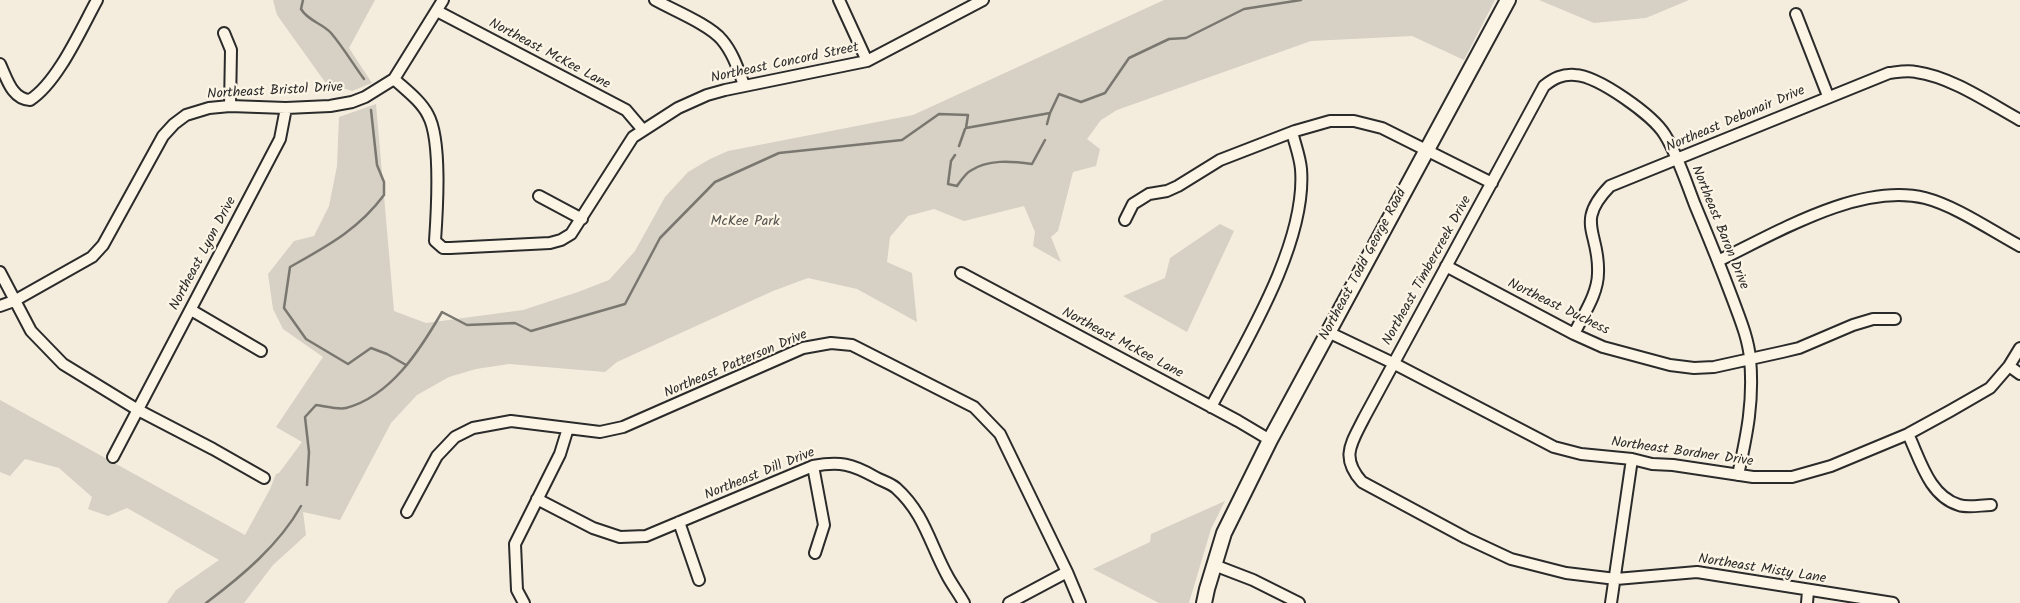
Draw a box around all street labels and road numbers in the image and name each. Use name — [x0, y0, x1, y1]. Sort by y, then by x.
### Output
street label: Northeast McKee Lane — [485, 16, 613, 94]
street label: Northeast Concord Street — [710, 40, 860, 88]
street label: Northeast Bristol Drive — [207, 80, 343, 104]
street label: Northeast Debonair Drive — [1664, 83, 1808, 157]
street label: Northeast Baron Drive — [1686, 164, 1752, 292]
street label: Northeast Todd George Road — [1317, 186, 1411, 344]
street label: Northeast Timbercreek Drive — [1380, 193, 1476, 349]
street label: Northeast Lyon Drive — [167, 194, 241, 314]
street label: Northeast Duchess — [1504, 276, 1612, 340]
street label: Northeast McKee Lane — [1058, 305, 1186, 383]
street label: Northeast Patterson Drive — [662, 327, 810, 403]
street label: Northeast Bordner Drive — [1610, 435, 1754, 471]
street label: Northeast Dill Drive — [702, 445, 818, 505]
street label: Northeast Misty Lane — [1697, 552, 1827, 588]

